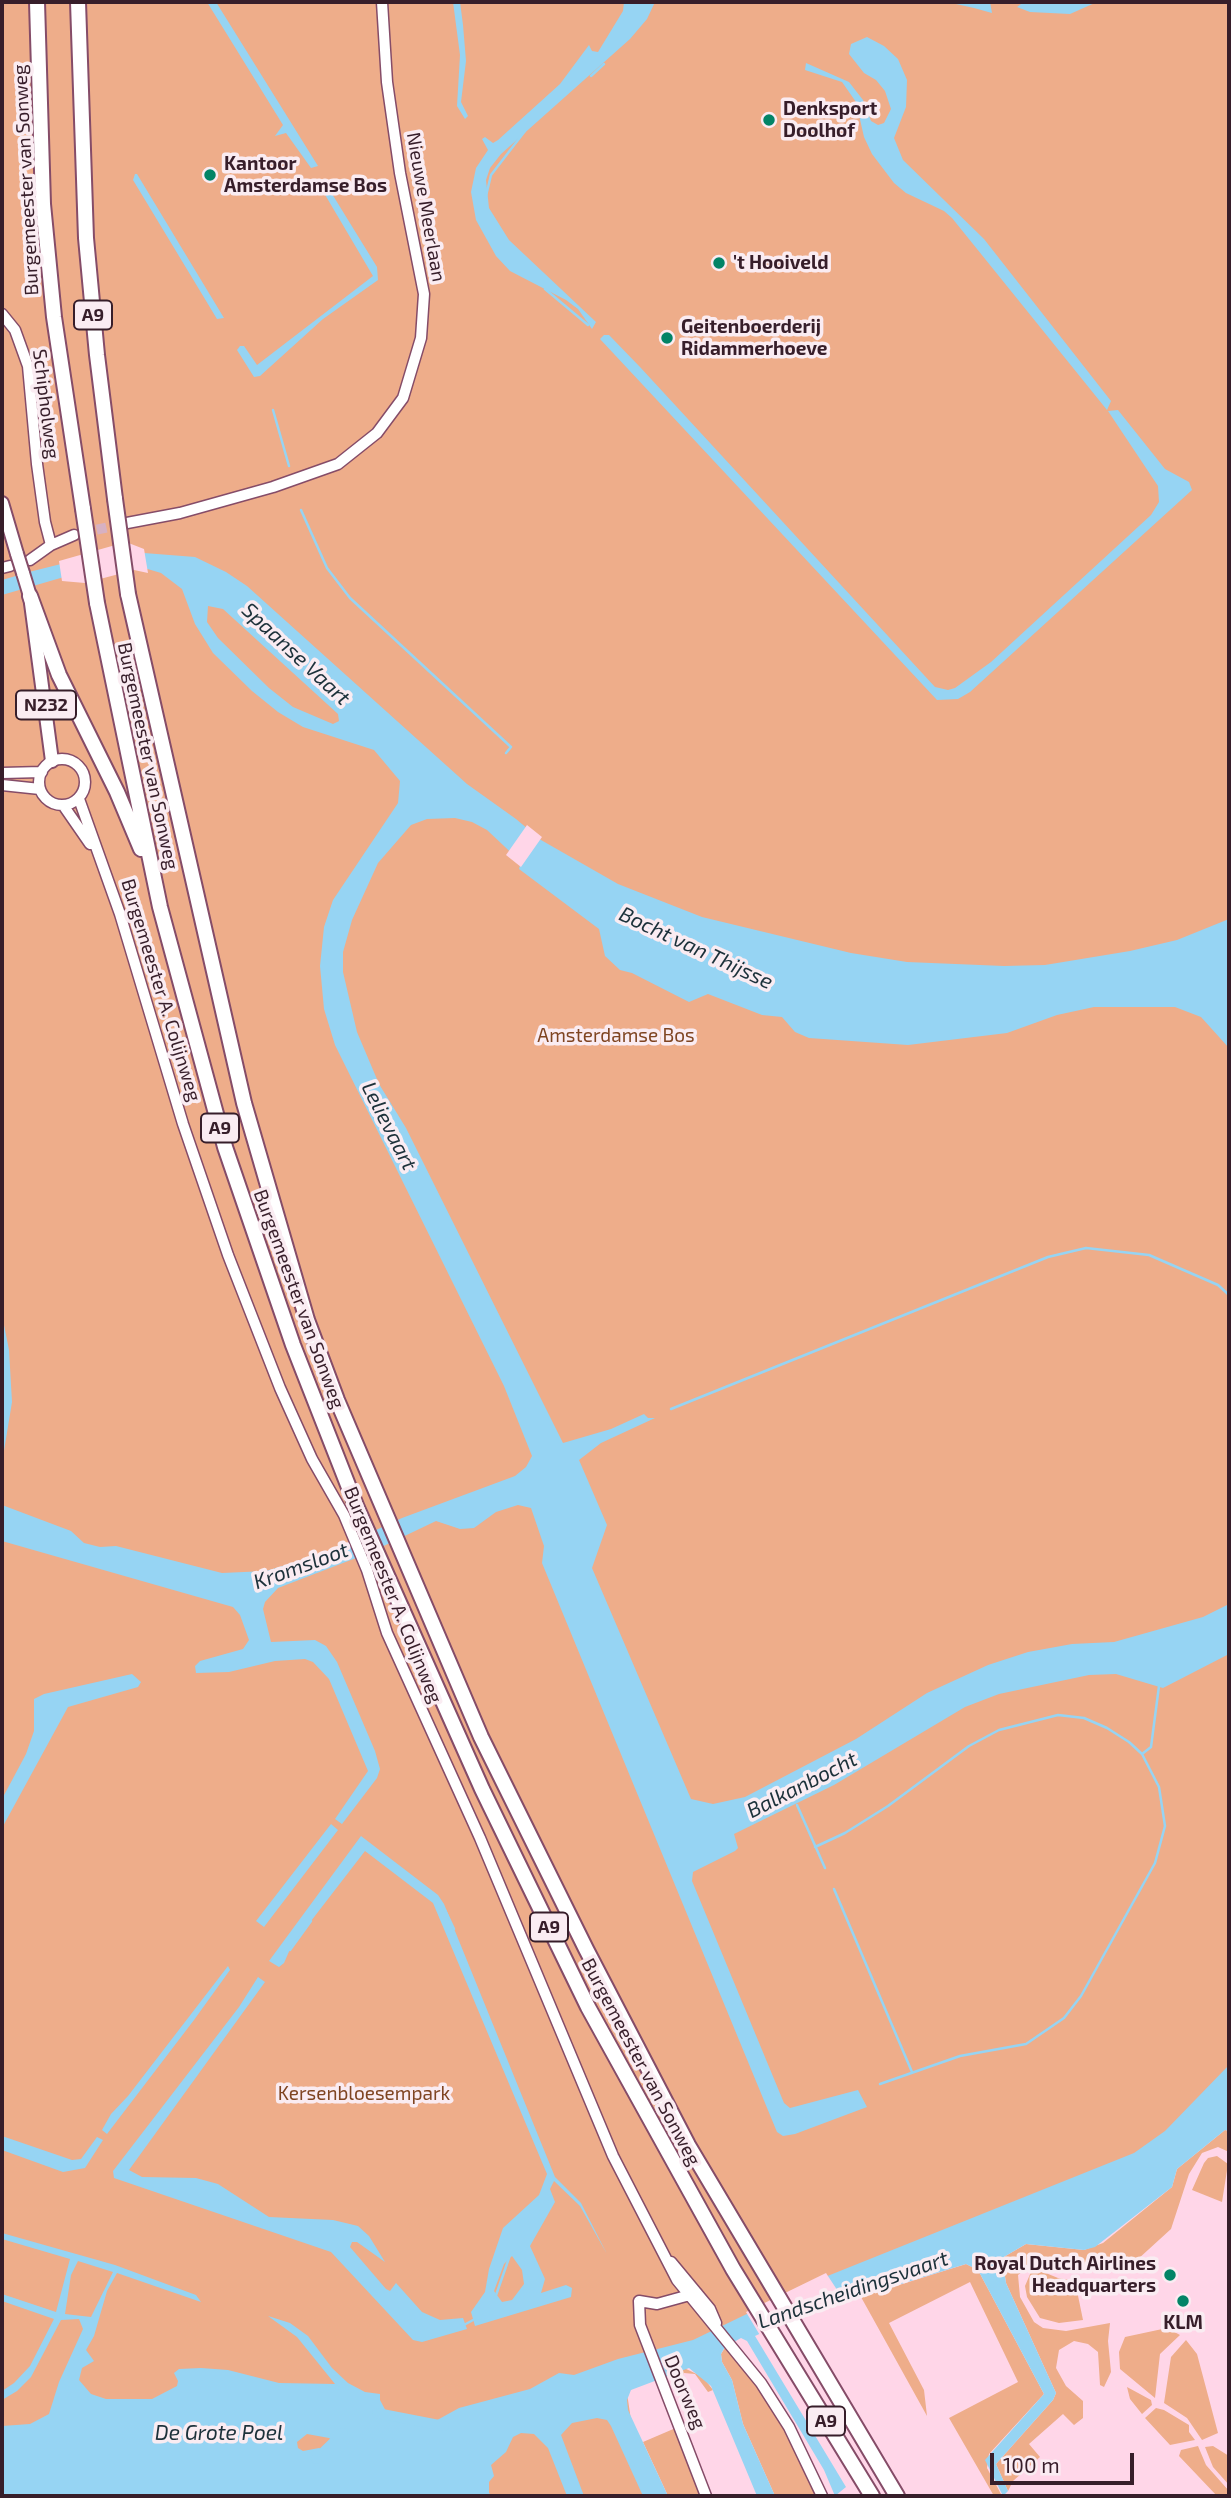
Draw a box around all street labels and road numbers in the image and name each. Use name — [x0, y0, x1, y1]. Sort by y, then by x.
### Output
street label: Burgemeester van Sonweg — [9, 64, 43, 296]
street label: Nieuwe Meerlaan — [402, 130, 450, 284]
road number: A9 — [74, 300, 112, 330]
street label: Schipholweg — [28, 348, 64, 460]
street label: Burgemeester van Sonweg — [113, 640, 183, 872]
road number: N232 — [16, 690, 76, 720]
street label: Burgemeester A. Colijnweg — [116, 876, 206, 1104]
road number: A9 — [201, 1114, 239, 1142]
street label: Burgemeester van Sonweg — [249, 1186, 349, 1412]
street label: Burgemeester A. Colijnweg — [339, 1483, 447, 1707]
road number: A9 — [530, 1912, 568, 1941]
street label: Burgemeester van Sonweg — [577, 1954, 705, 2170]
street label: Doorweg — [659, 2352, 711, 2432]
road number: A9 — [807, 2406, 845, 2435]

